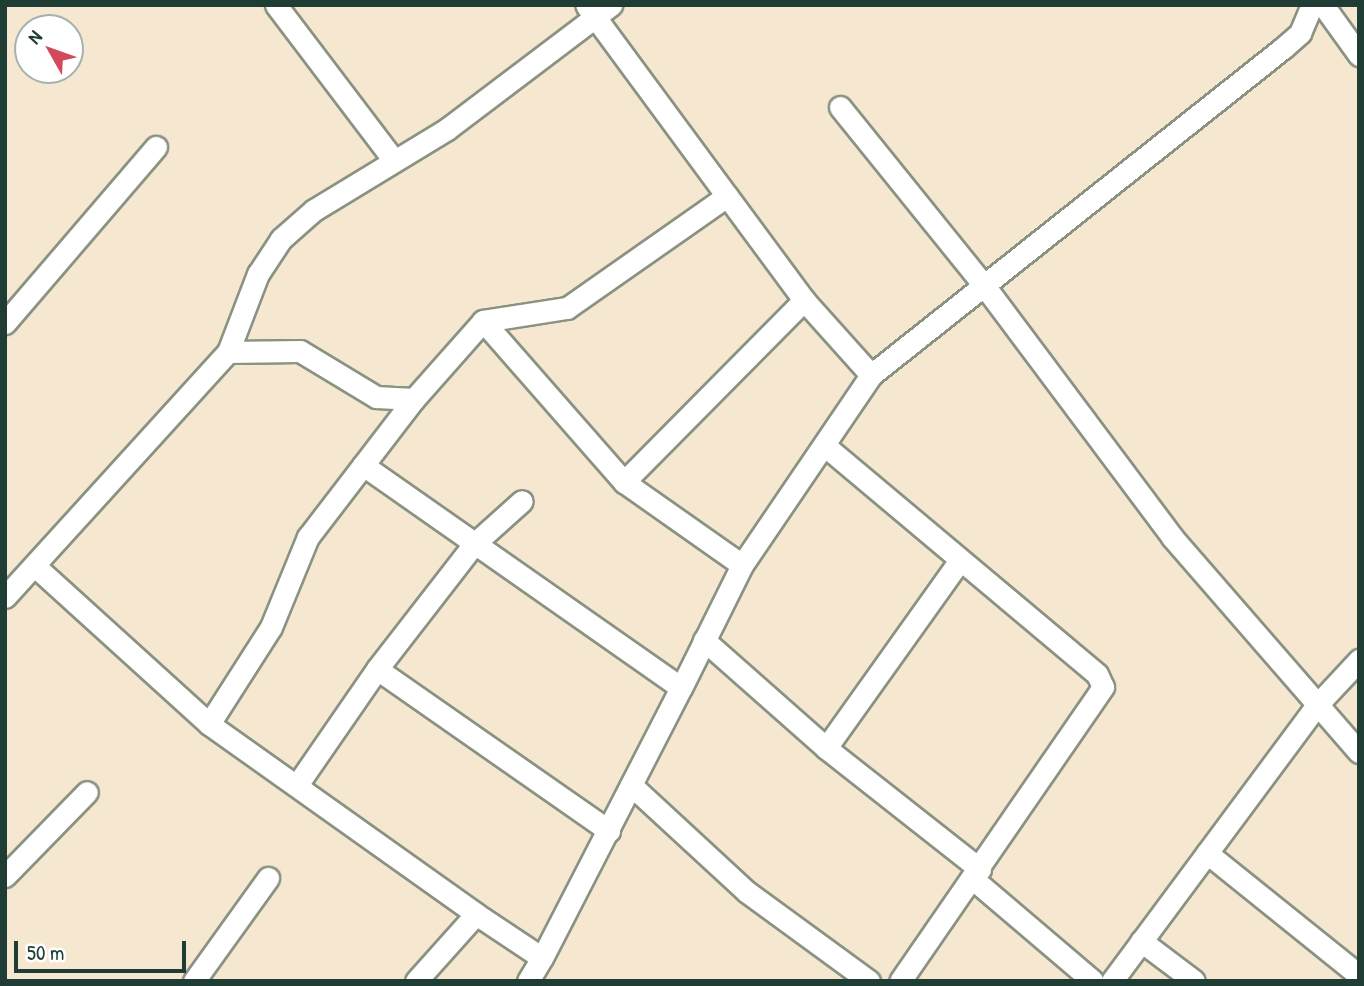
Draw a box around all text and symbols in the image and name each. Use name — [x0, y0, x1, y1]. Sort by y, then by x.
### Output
north arrow — [14, 14, 84, 84]
text: N — [21, 25, 48, 49]
scale bar — [18, 926, 189, 970]
text: 50 m — [27, 938, 64, 967]

